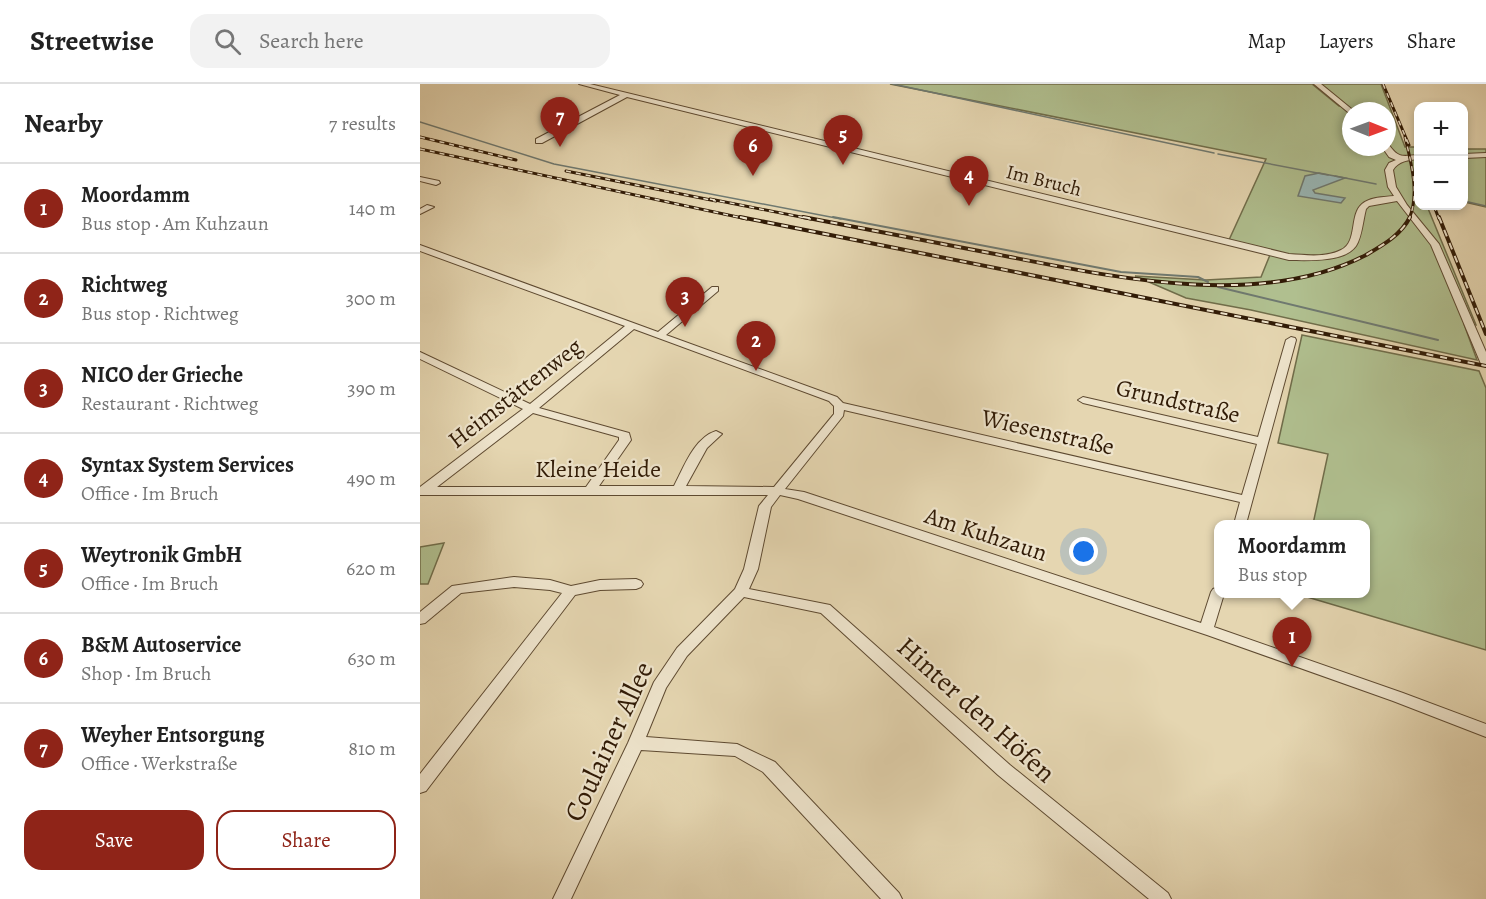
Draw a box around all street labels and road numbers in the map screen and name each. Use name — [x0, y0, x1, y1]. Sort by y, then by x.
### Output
street label: Im Bruch — [1003, 158, 1085, 203]
street label: Heimstättenweg — [441, 330, 589, 456]
street label: Grundstraße — [1113, 371, 1243, 431]
street label: Wiesenstraße — [978, 401, 1117, 463]
street label: Kleine Heide — [535, 453, 661, 485]
street label: Am Kuhzaun — [920, 499, 1051, 569]
street label: Hinter den Höfen — [889, 628, 1064, 791]
street label: Coulainer Allee — [555, 655, 663, 828]

